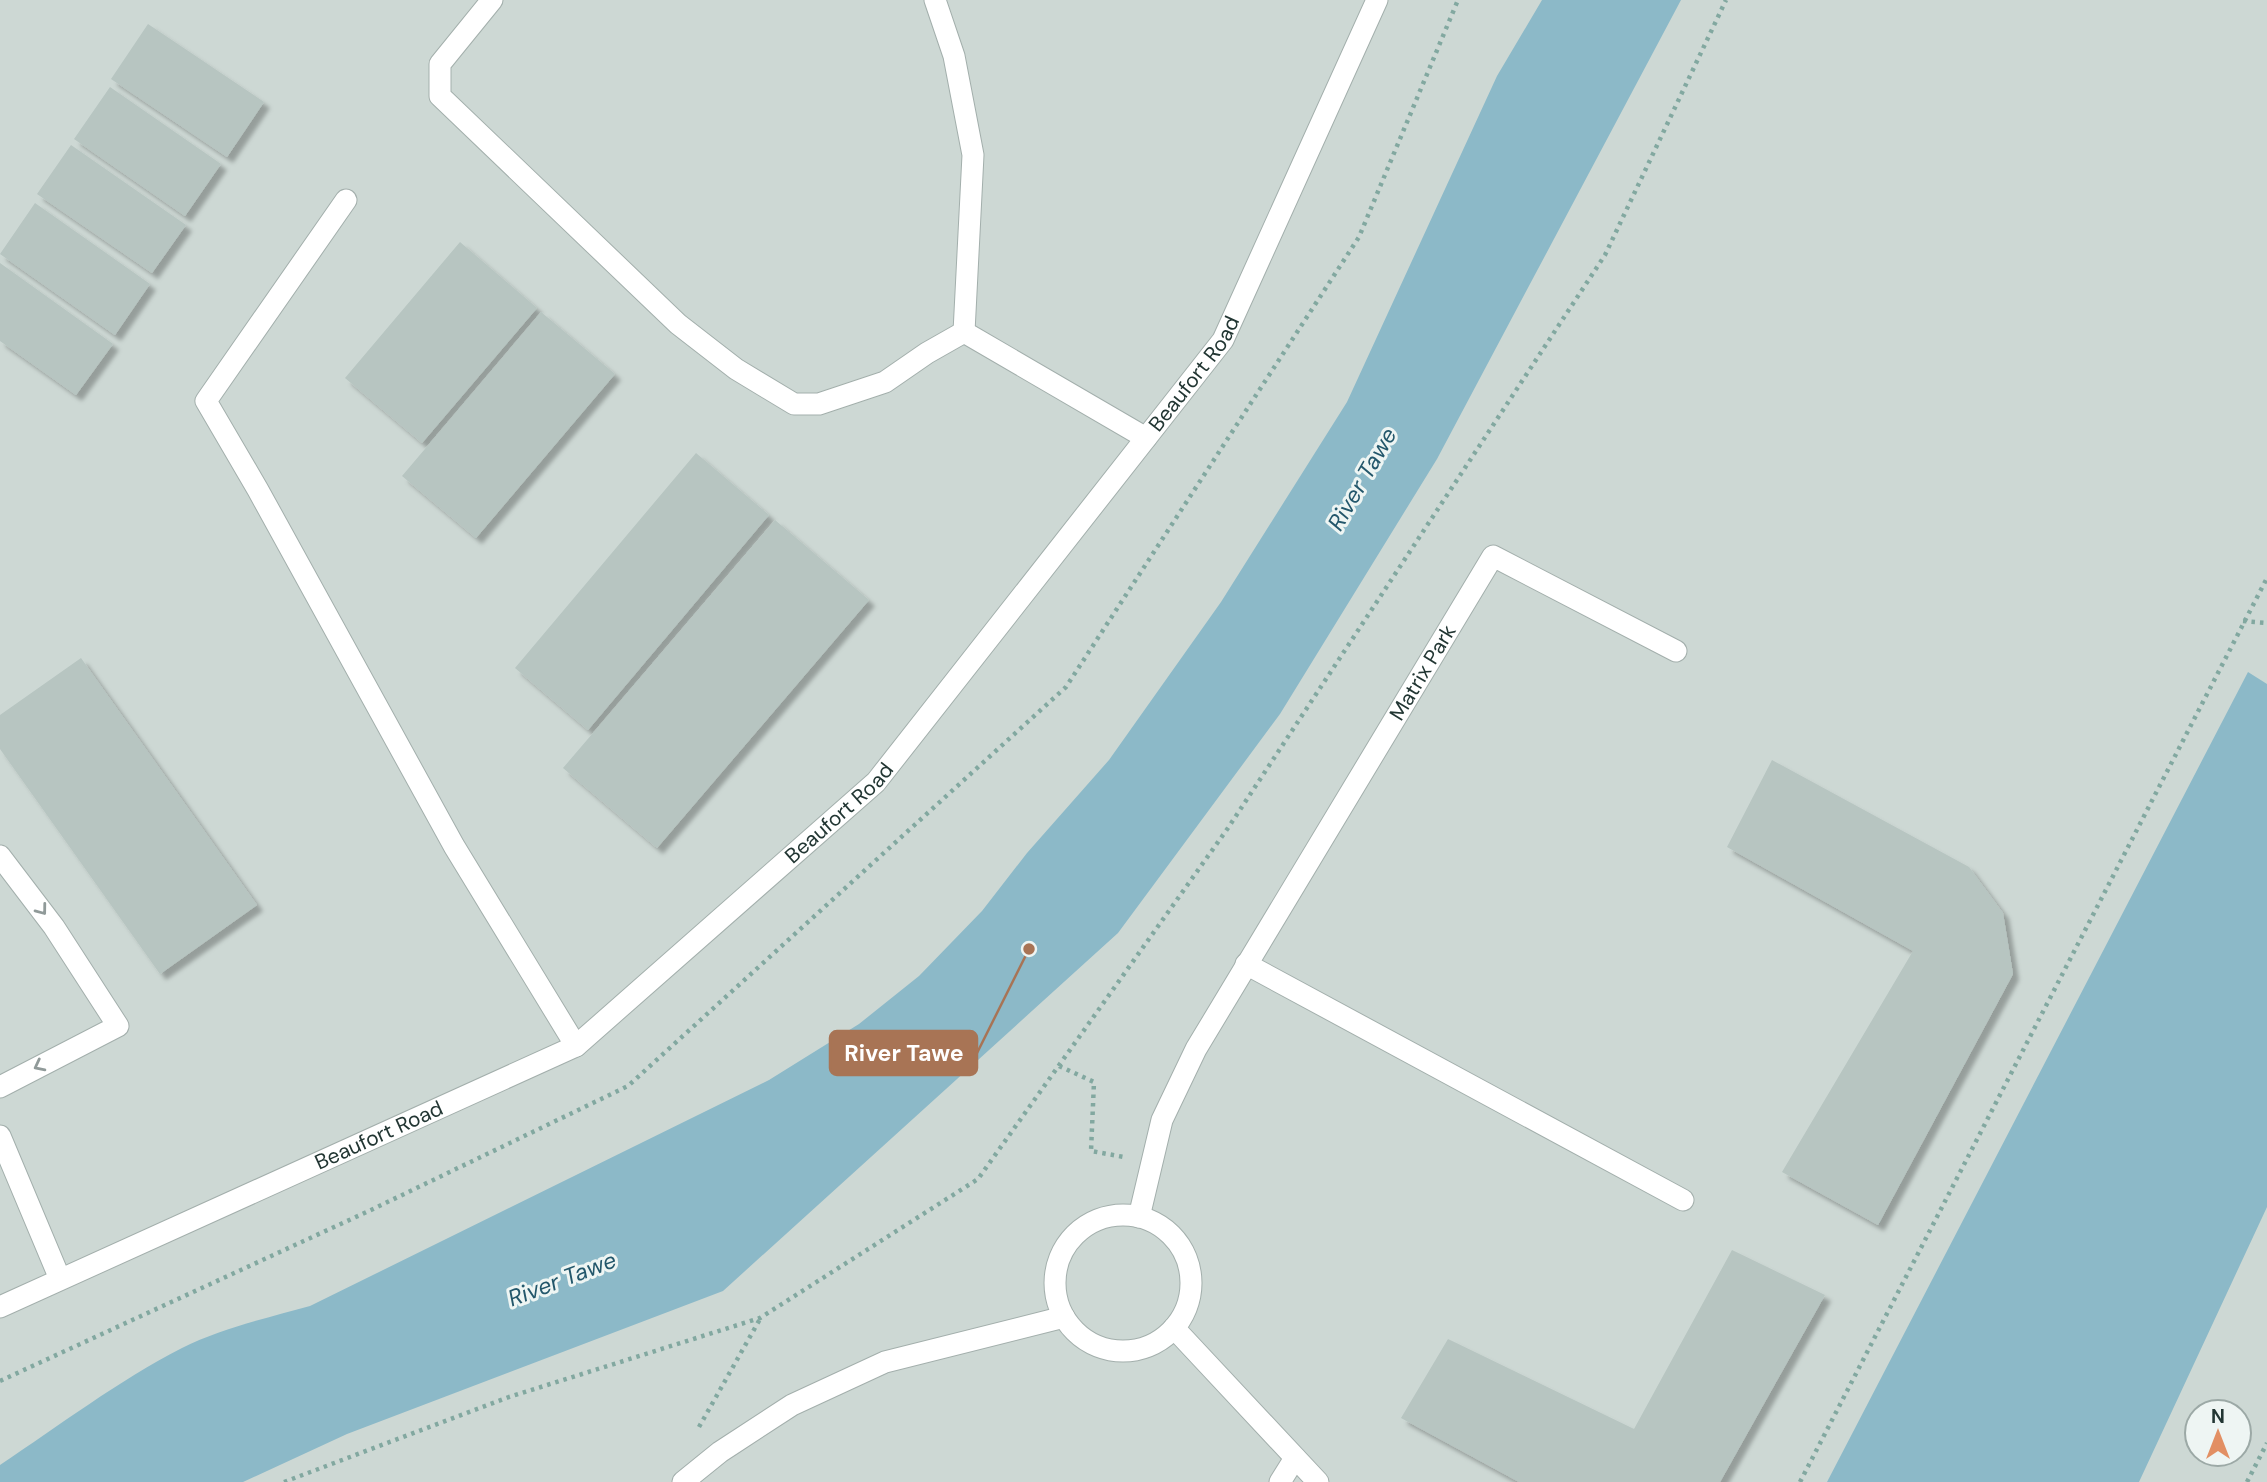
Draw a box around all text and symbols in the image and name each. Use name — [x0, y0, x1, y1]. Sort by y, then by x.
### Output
street label: Beaufort Road — [1142, 311, 1246, 437]
water label: River Tawe — [1321, 422, 1403, 536]
street label: Matrix Park — [1383, 619, 1463, 726]
street label: Beaufort Road — [779, 757, 900, 870]
one-way arrow — [33, 902, 46, 915]
callout: River Tawe — [830, 1031, 977, 1075]
text: River Tawe — [844, 1038, 964, 1068]
one-way arrow — [34, 1057, 46, 1071]
street label: Beaufort Road — [310, 1094, 447, 1176]
water label: River Tawe — [503, 1245, 621, 1313]
north arrow — [2183, 1398, 2253, 1468]
text: N — [2211, 1404, 2225, 1429]

